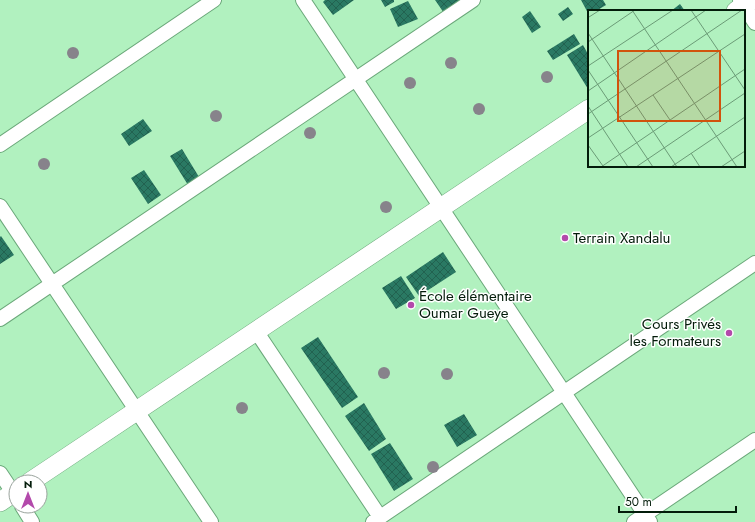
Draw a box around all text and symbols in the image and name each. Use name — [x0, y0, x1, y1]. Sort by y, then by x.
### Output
inset map — [588, 10, 745, 167]
place label: Terrain Xandalu — [573, 227, 671, 249]
marker: Terrain Xandalu — [560, 233, 570, 243]
place label: École élémentaire Oumar Gueye — [419, 285, 532, 324]
marker: École élémentaire Oumar Gueye — [406, 300, 416, 310]
place label: Cours Privés les Formateurs — [630, 313, 721, 352]
marker: Cours Privés les Formateurs — [724, 328, 734, 338]
north arrow — [8, 474, 48, 514]
text: N — [24, 476, 32, 492]
scale bar — [619, 488, 736, 514]
text: 50 m — [625, 493, 652, 511]

